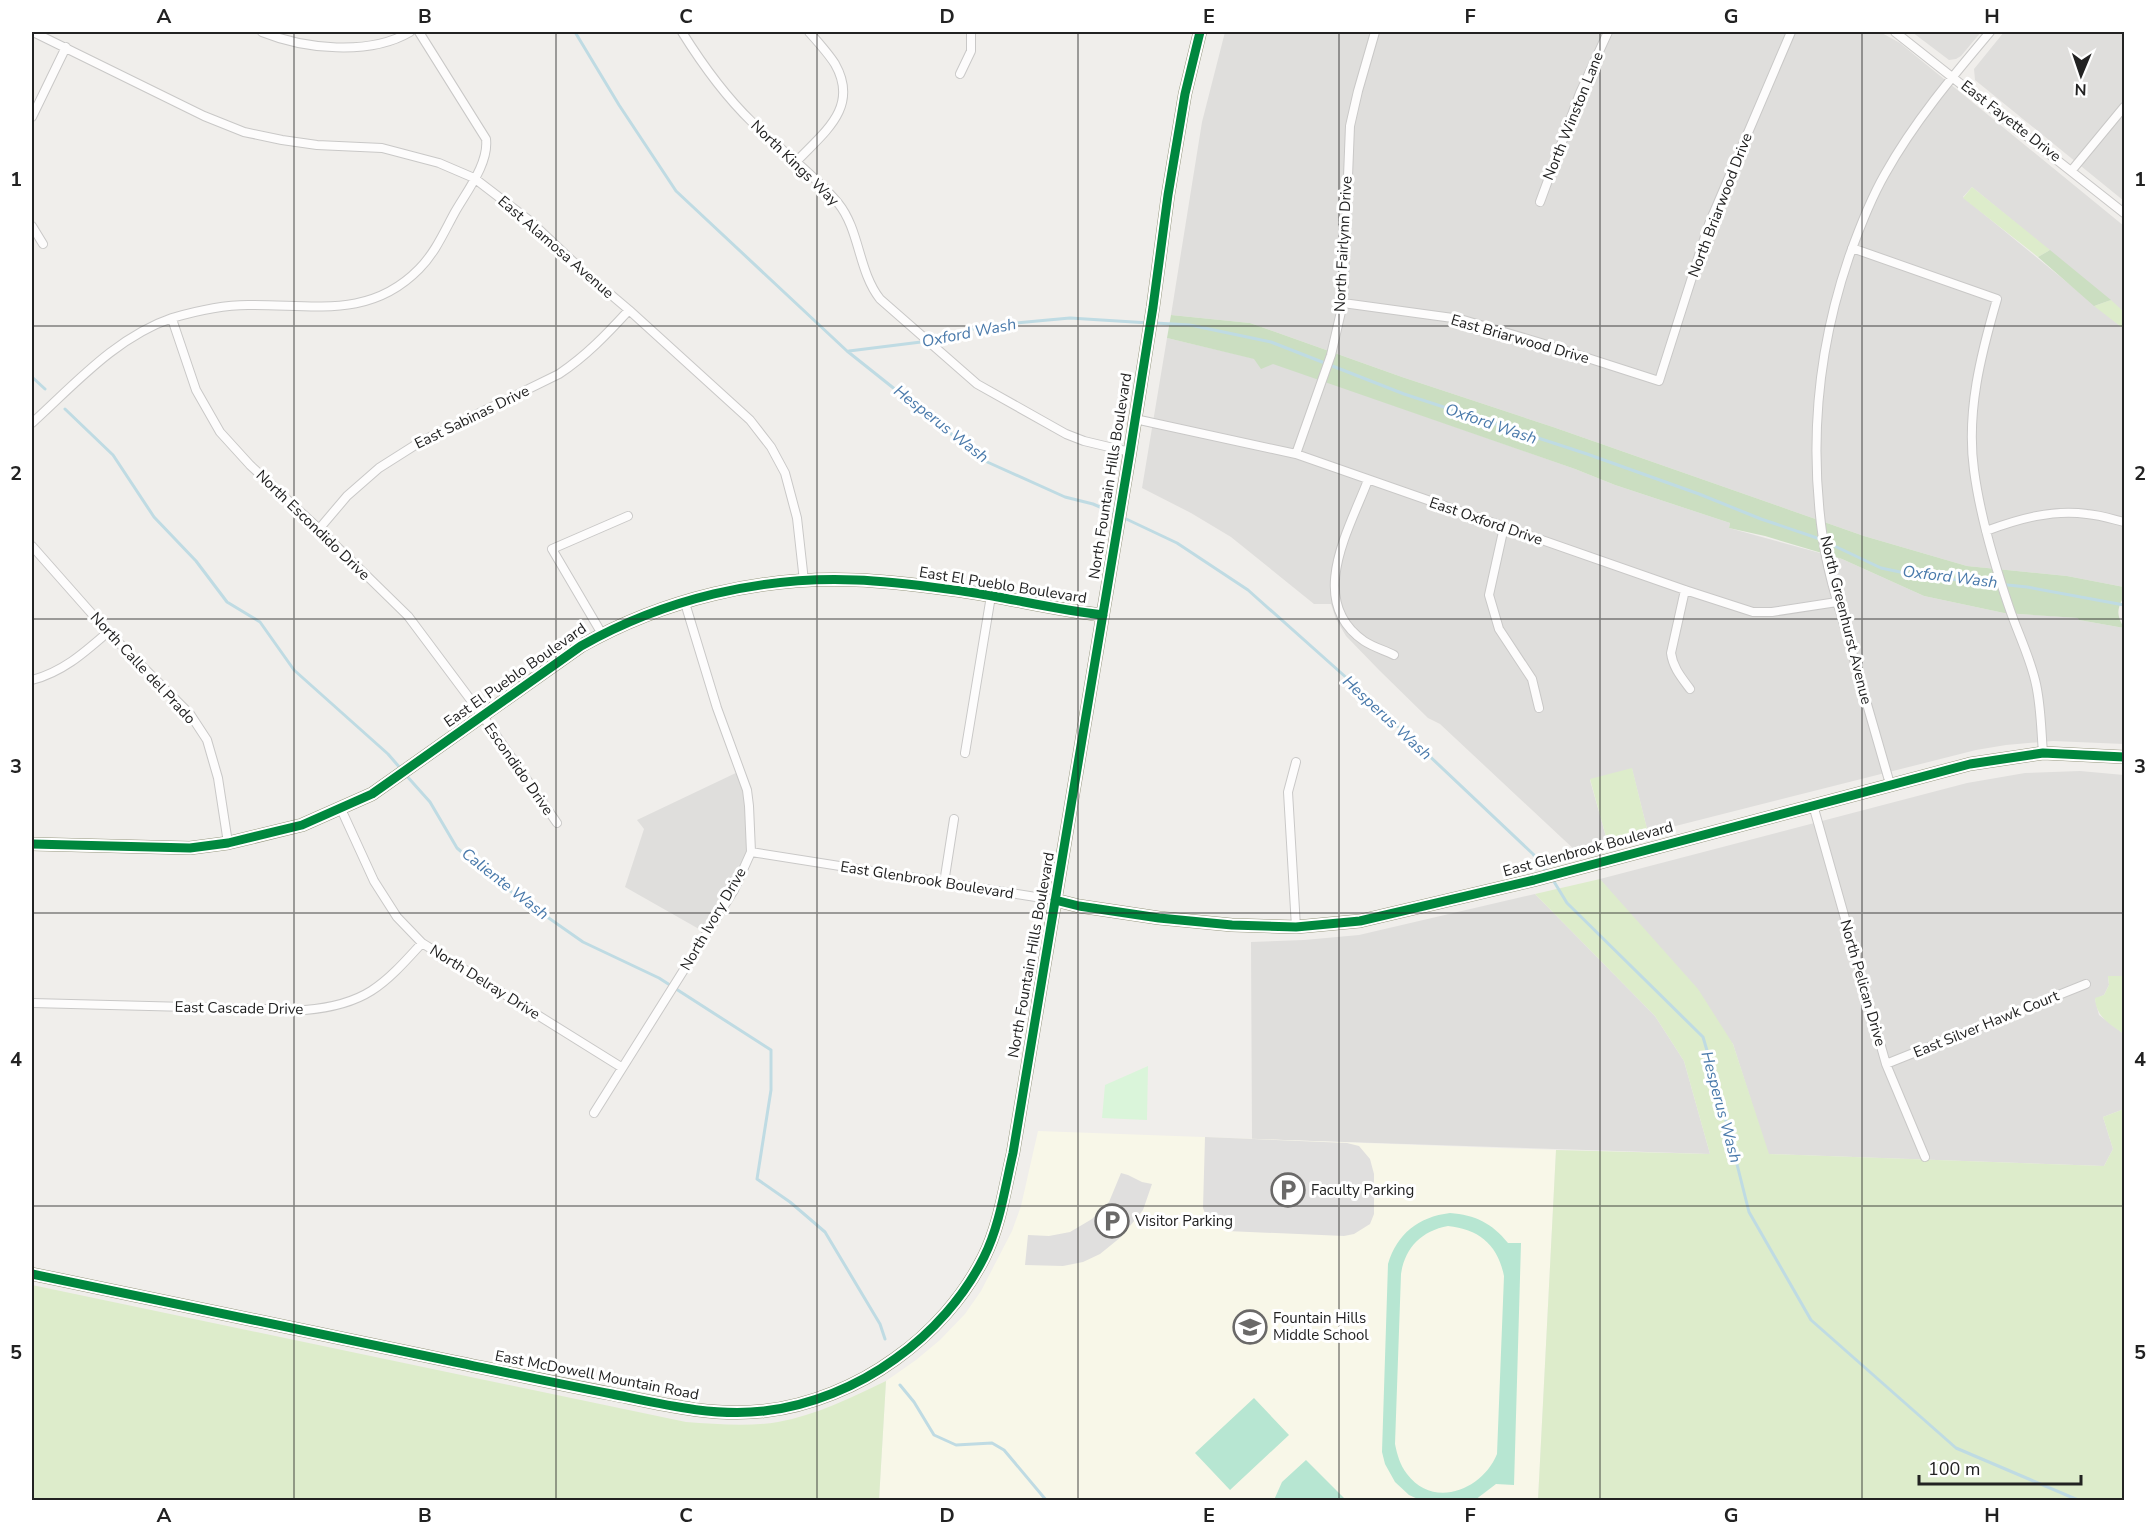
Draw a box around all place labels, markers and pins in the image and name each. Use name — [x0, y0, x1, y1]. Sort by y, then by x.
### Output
parking icon: Faculty Parking — [1270, 1172, 1306, 1208]
place label: Faculty Parking — [1311, 1180, 1414, 1200]
parking icon: Visitor Parking — [1094, 1203, 1130, 1239]
place label: Visitor Parking — [1134, 1211, 1233, 1231]
place label: Fountain Hills Middle School — [1273, 1308, 1369, 1345]
school or university icon: Fountain Hills Middle School — [1232, 1309, 1268, 1345]

